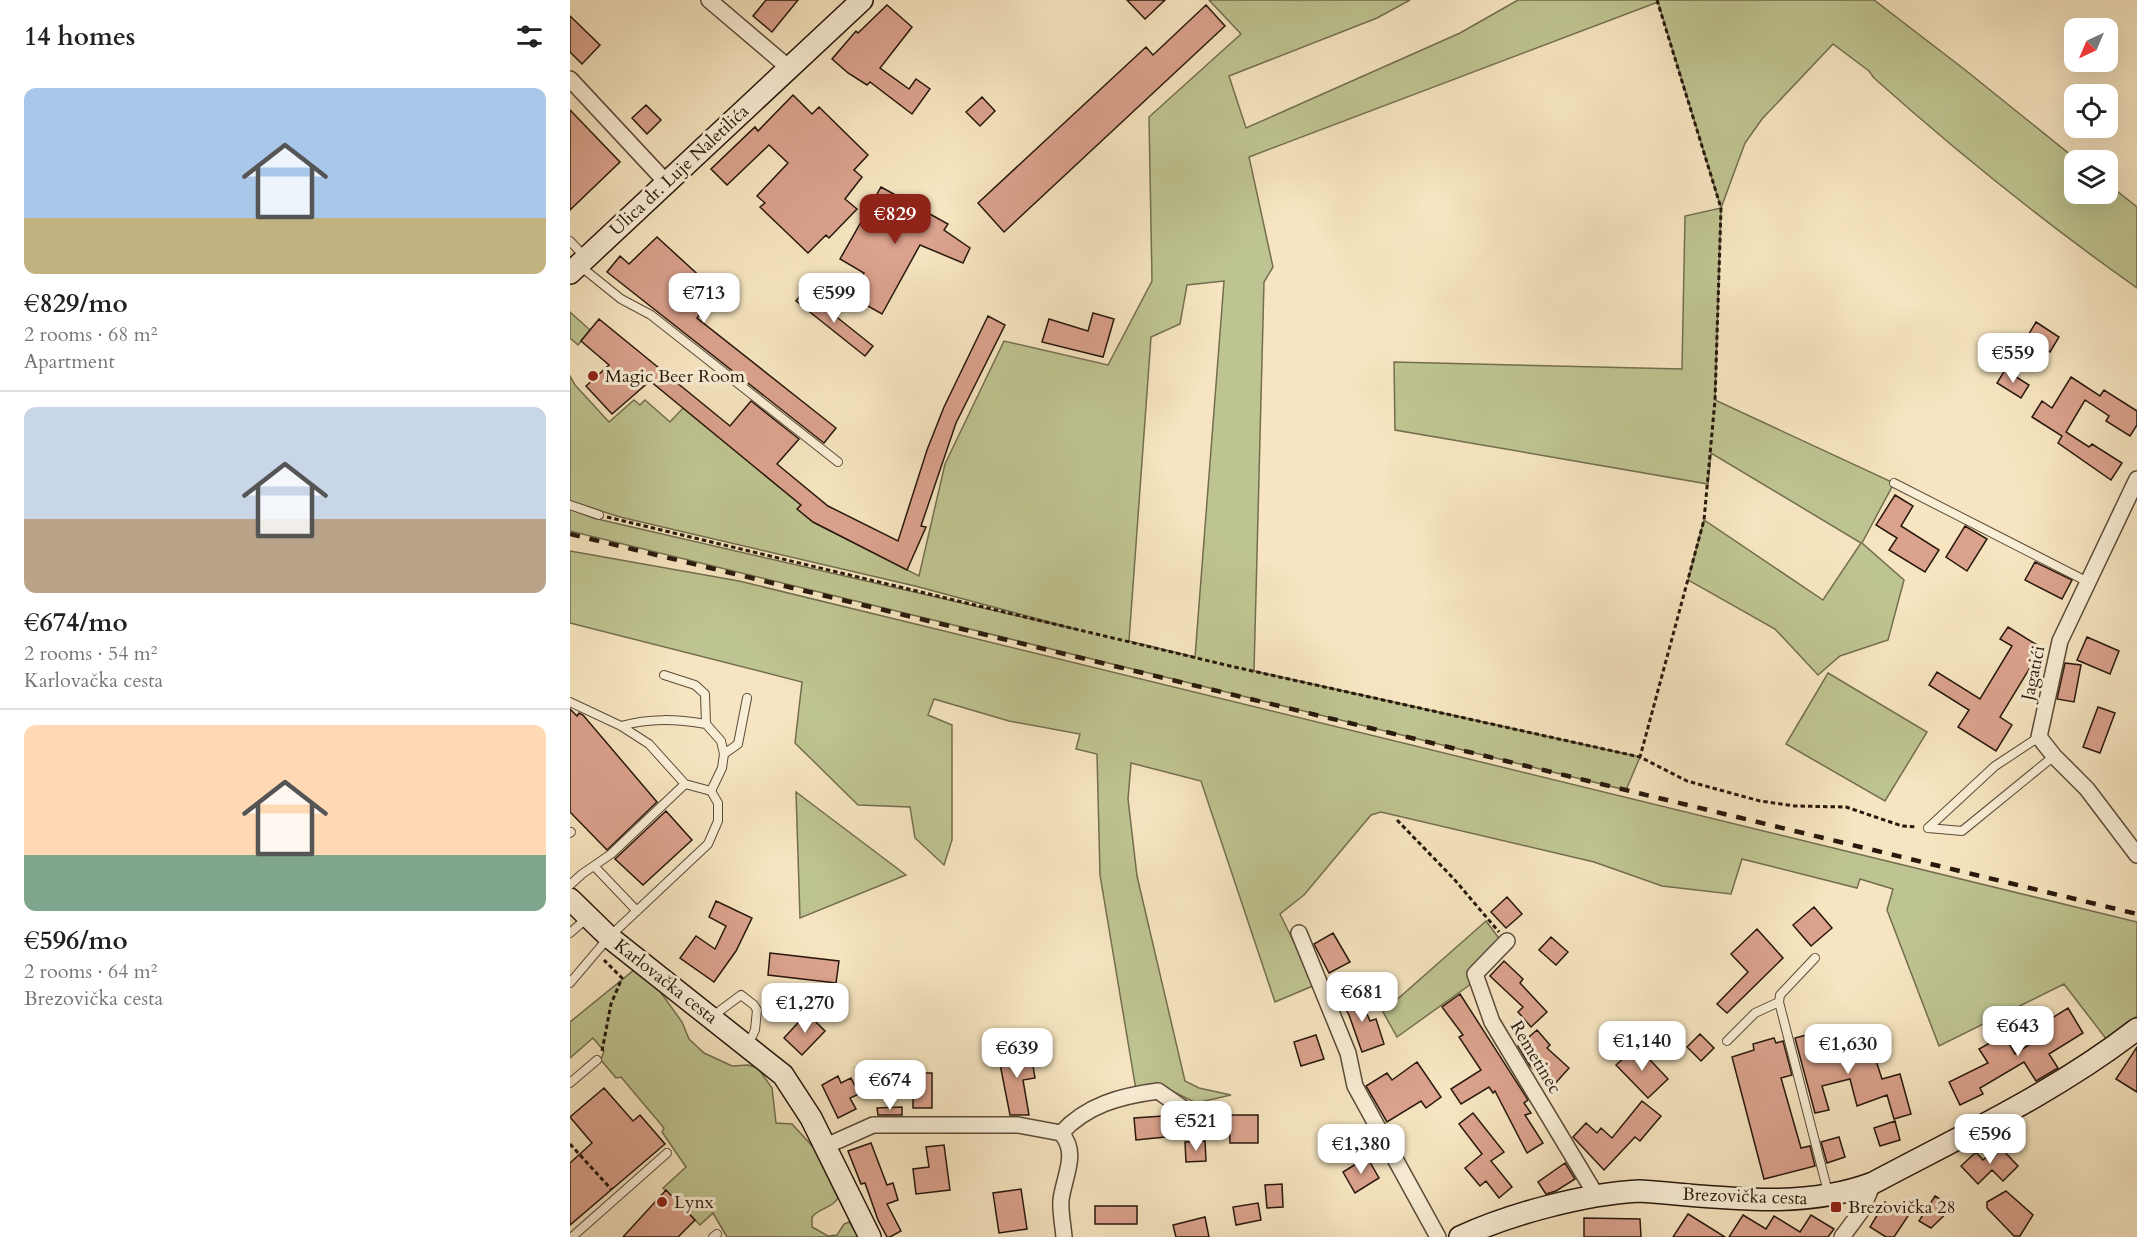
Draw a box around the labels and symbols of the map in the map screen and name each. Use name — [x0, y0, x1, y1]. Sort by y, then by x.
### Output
north arrow — [2064, 18, 2118, 72]
street label: Ulica dr. Luje Naletilića — [604, 99, 755, 242]
pin: €829 — [859, 194, 931, 245]
pin: €713 — [668, 273, 740, 324]
pin: €599 — [798, 273, 870, 324]
pin: €559 — [1977, 333, 2049, 384]
place label: Magic Beer Room — [605, 364, 746, 389]
marker: Magic Beer Room — [586, 369, 600, 383]
street label: Jagatići — [2015, 643, 2052, 706]
street label: Karlovačka cesta — [609, 933, 723, 1030]
pin: €681 — [1326, 972, 1398, 1023]
pin: €1,270 — [756, 983, 854, 1034]
pin: €643 — [1982, 1006, 2054, 1057]
street label: Remetinec — [1504, 1016, 1567, 1099]
pin: €1,140 — [1593, 1021, 1691, 1072]
pin: €1,630 — [1799, 1024, 1897, 1075]
pin: €639 — [981, 1028, 1053, 1079]
pin: €674 — [854, 1060, 926, 1111]
pin: €521 — [1160, 1101, 1232, 1152]
pin: €596 — [1954, 1114, 2026, 1165]
pin: €1,380 — [1312, 1124, 1410, 1175]
street label: Brezovička cesta — [1682, 1182, 1808, 1211]
place label: Lynx — [674, 1190, 714, 1215]
marker: Lynx — [655, 1195, 669, 1209]
place label: Brezovička 28 — [1848, 1195, 1956, 1220]
marker: Brezovička 28 — [1829, 1200, 1843, 1214]

